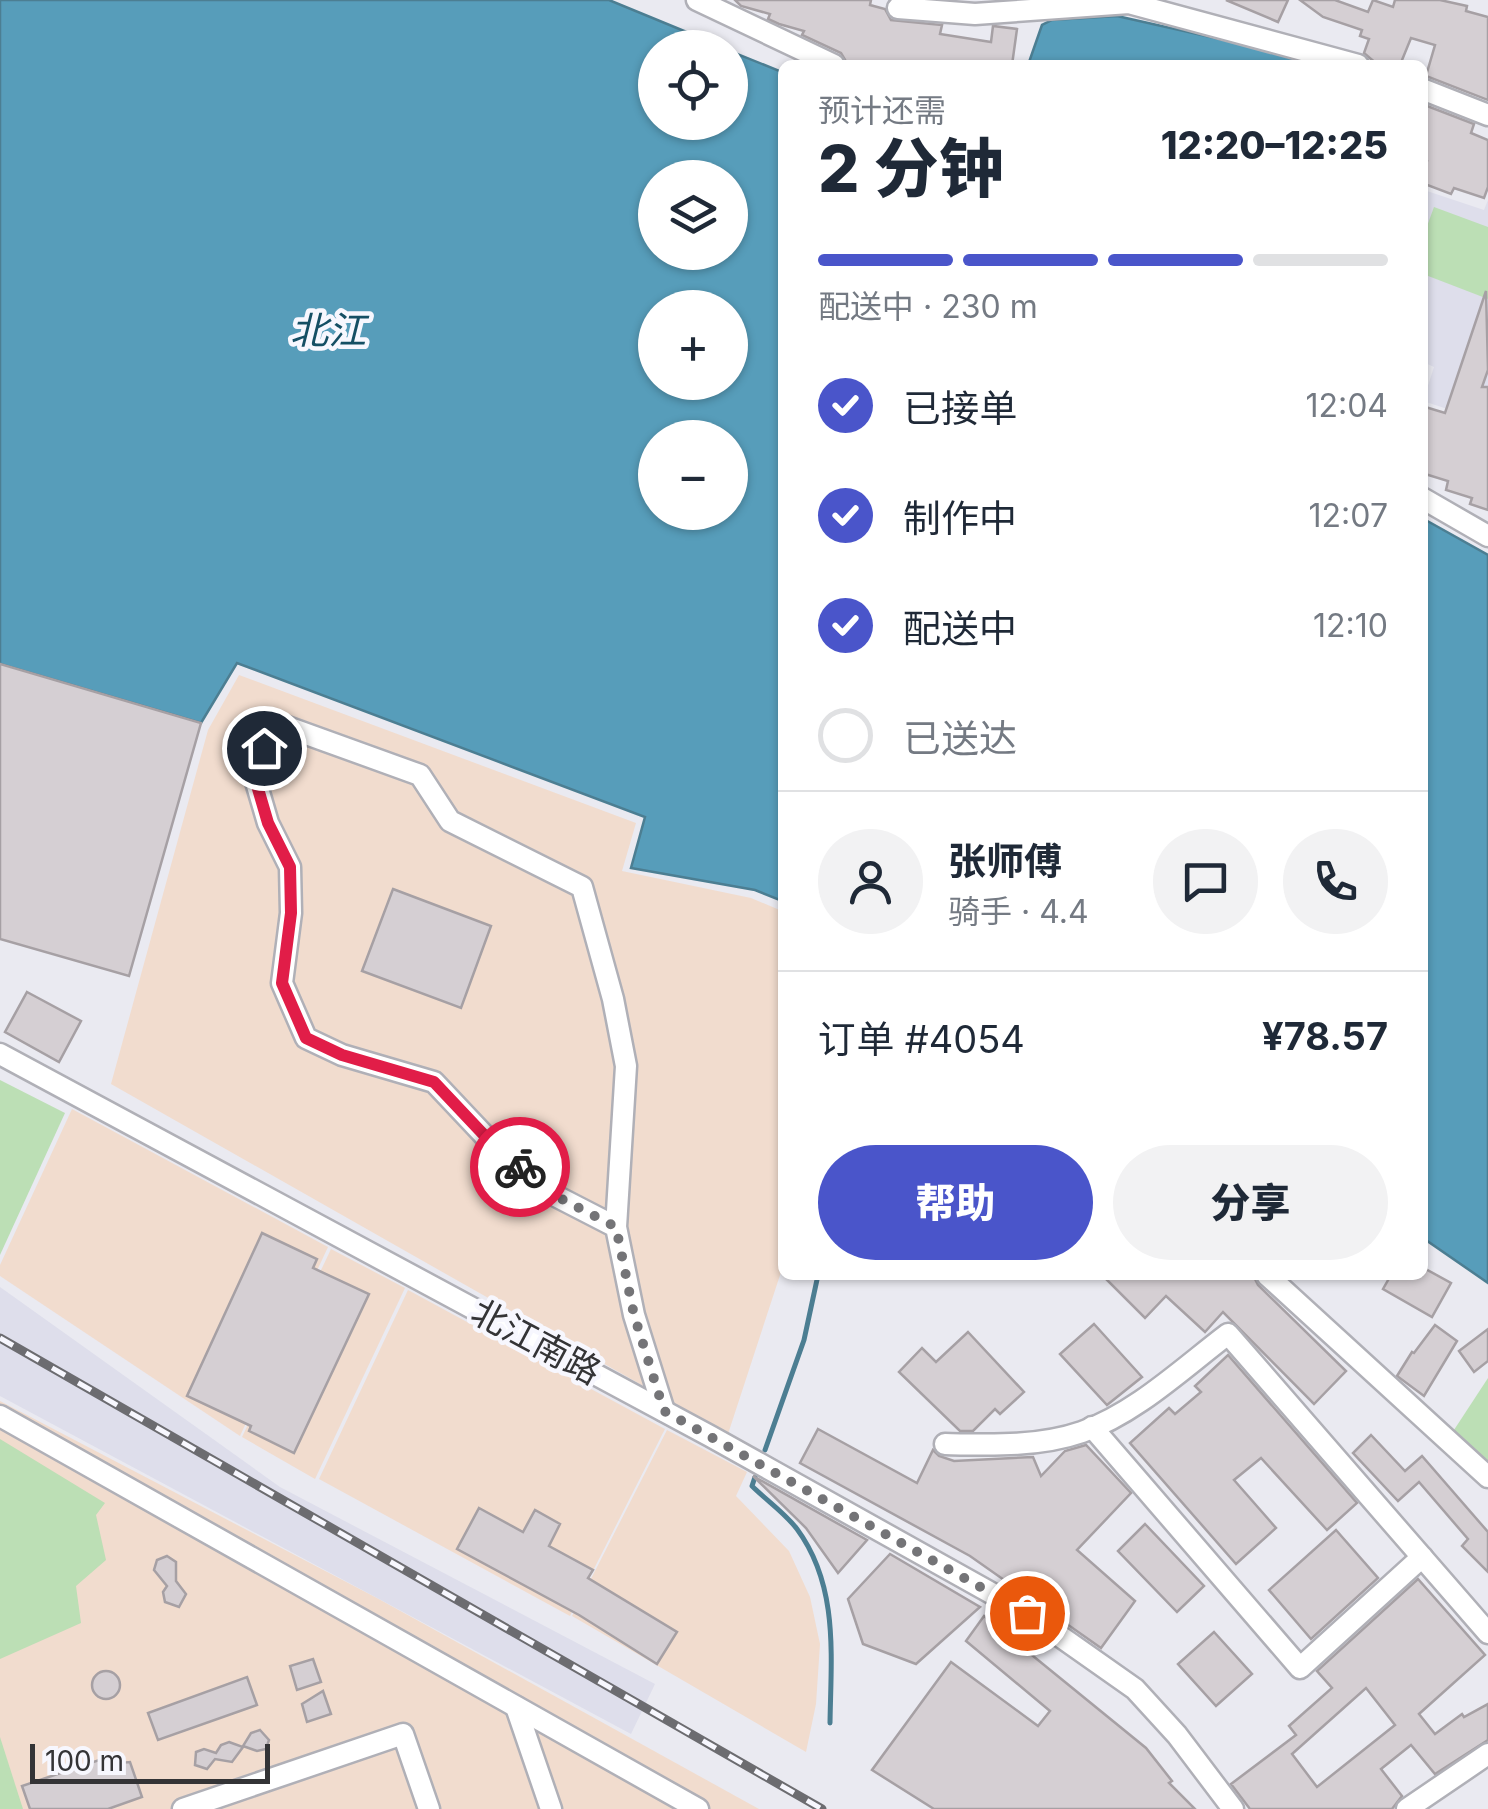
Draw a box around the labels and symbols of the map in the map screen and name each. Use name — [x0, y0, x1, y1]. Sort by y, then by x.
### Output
water label: 北江 — [290, 307, 370, 353]
pin — [222, 706, 307, 791]
courier — [470, 1117, 570, 1217]
street label: 北江南路 — [465, 1290, 608, 1393]
pin — [985, 1571, 1070, 1656]
scale bar — [30, 1739, 270, 1784]

